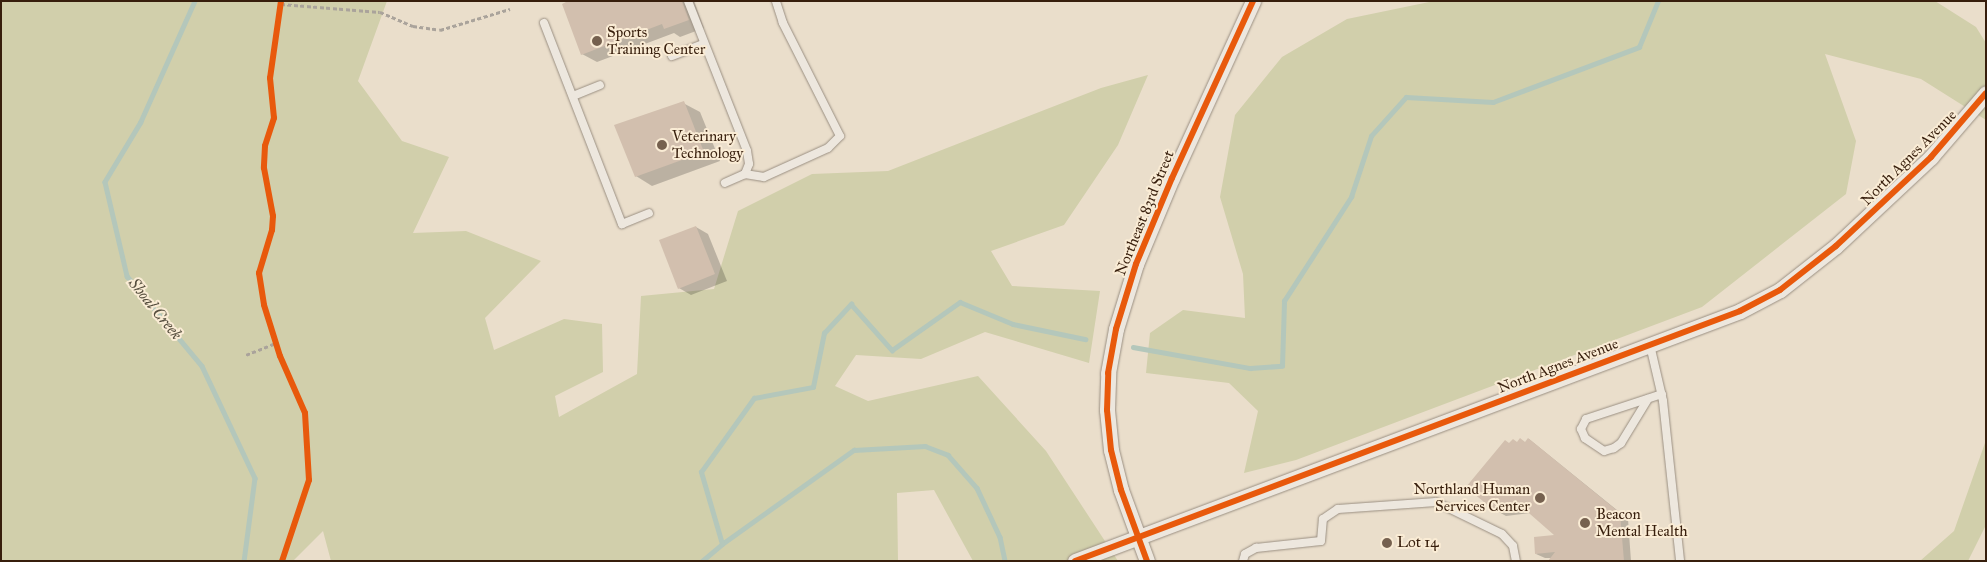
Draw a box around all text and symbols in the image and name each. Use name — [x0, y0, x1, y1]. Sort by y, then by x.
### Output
place label: Sports Training Center — [607, 23, 705, 58]
marker: Sports Training Center — [591, 35, 603, 47]
street label: North Agnes Avenue — [1857, 106, 1961, 210]
place label: Veterinary Technology — [672, 127, 743, 162]
marker: Veterinary Technology — [656, 139, 668, 151]
street label: Northeast 83rd Street — [1112, 148, 1178, 278]
water label: Shoal Creek — [124, 274, 186, 344]
street label: North Agnes Avenue — [1495, 335, 1621, 397]
place label: Northland Human Services Center — [1414, 480, 1530, 515]
marker: Northland Human Services Center — [1534, 492, 1546, 504]
place label: Beacon Mental Health — [1596, 505, 1688, 540]
marker: Beacon Mental Health — [1578, 516, 1592, 530]
place label: Lot 14 — [1397, 534, 1439, 552]
marker: Lot 14 — [1381, 537, 1393, 549]

